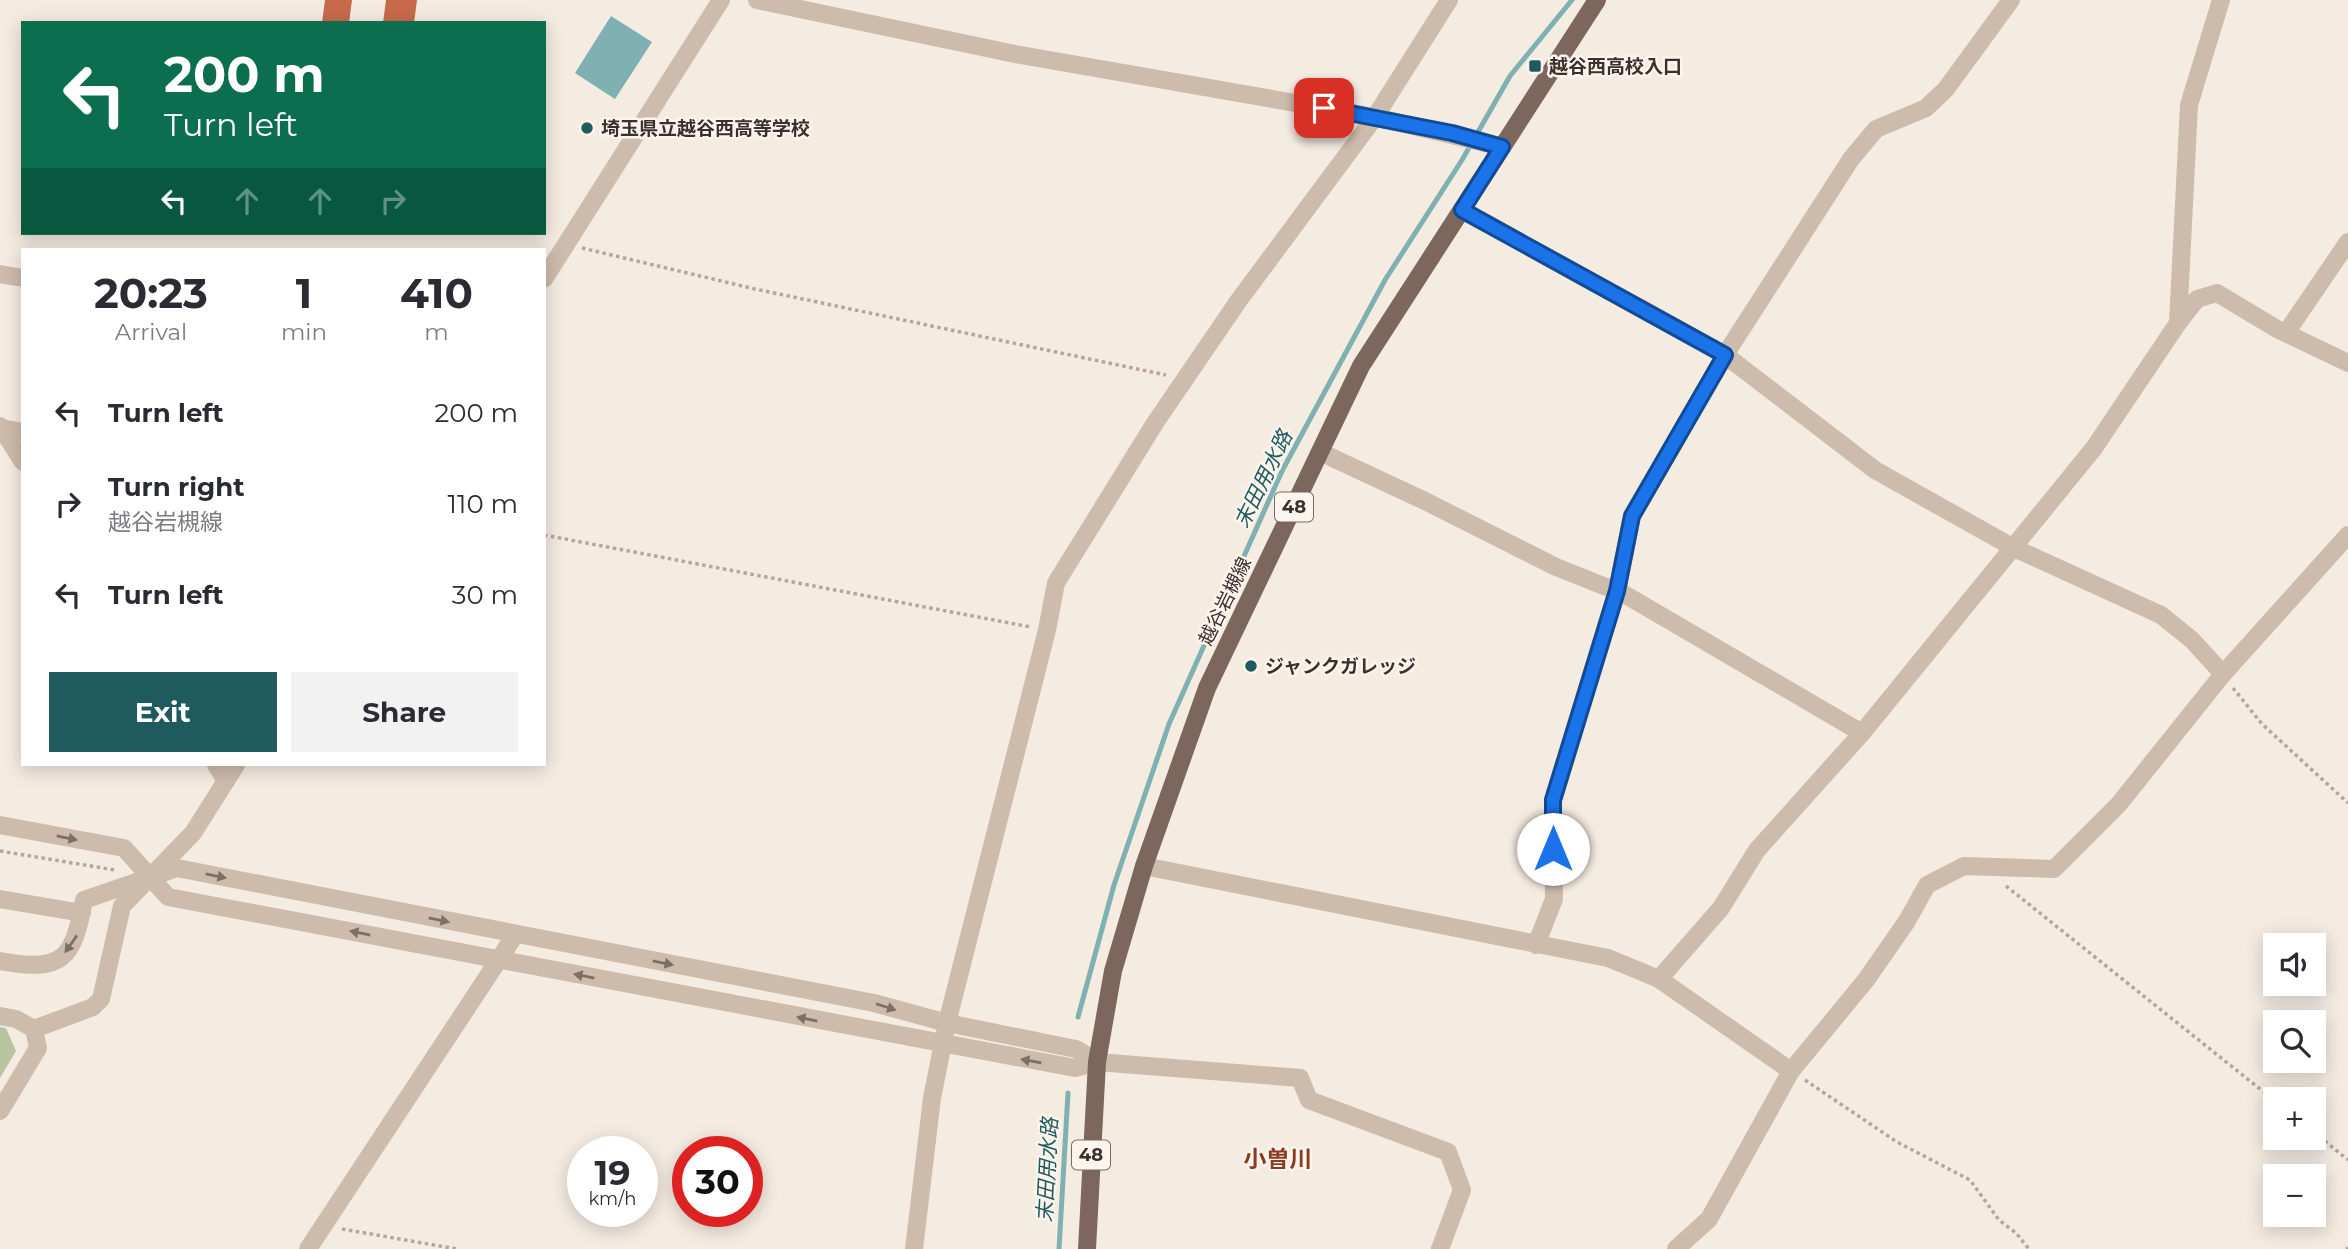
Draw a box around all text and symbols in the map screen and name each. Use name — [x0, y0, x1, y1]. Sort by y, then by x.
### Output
text: 200 m — [164, 45, 325, 104]
icon: left — [49, 49, 140, 140]
place label: 越谷西高校入口 — [1549, 55, 1682, 78]
marker: 越谷西高校入口 — [1527, 58, 1543, 74]
pin — [1294, 78, 1354, 138]
icon: arrive — [1305, 89, 1343, 127]
text: Turn left — [164, 105, 298, 144]
place label: 埼玉県立越谷西高等学校 — [601, 117, 810, 140]
marker: 埼玉県立越谷西高等学校 — [579, 120, 595, 136]
icon: left — [155, 182, 193, 220]
icon: ahead — [228, 182, 266, 220]
icon: ahead — [301, 182, 339, 220]
icon: right — [374, 182, 412, 220]
text: 20:23 — [94, 267, 208, 319]
text: 1 — [296, 267, 312, 319]
text: 410 — [400, 267, 473, 319]
text: Arrival — [115, 318, 187, 346]
text: min — [281, 318, 327, 346]
text: m — [424, 318, 449, 346]
icon: left — [49, 394, 87, 432]
text: Turn left — [108, 397, 224, 429]
text: 200 m — [434, 397, 518, 429]
water label: 末田用水路 — [1229, 425, 1298, 532]
text: Turn right — [108, 471, 244, 503]
icon: right — [49, 485, 87, 523]
text: 110 m — [448, 488, 518, 520]
road number: 48 — [1275, 492, 1313, 522]
text: 越谷岩槻線 — [108, 508, 223, 536]
street label: 越谷岩槻線 — [1194, 553, 1256, 649]
icon: left — [49, 576, 87, 614]
text: Turn left — [108, 579, 224, 611]
text: 30 m — [452, 579, 518, 611]
place label: ジャンクガレッジ — [1265, 655, 1416, 678]
marker: ジャンクガレッジ — [1243, 658, 1259, 674]
button: Exit — [49, 672, 277, 752]
button: Share — [291, 672, 518, 752]
position arrow — [1516, 812, 1590, 886]
one-way arrow — [56, 832, 78, 843]
one-way arrow — [205, 870, 227, 881]
one-way arrow — [429, 914, 451, 925]
one-way arrow — [349, 927, 371, 938]
map controls — [2263, 933, 2326, 1227]
button: sound — [2263, 933, 2326, 996]
one-way arrow — [64, 935, 78, 953]
one-way arrow — [652, 958, 674, 969]
one-way arrow — [573, 970, 595, 981]
one-way arrow — [876, 1002, 897, 1013]
button: search — [2263, 1010, 2326, 1073]
one-way arrow — [796, 1013, 818, 1024]
one-way arrow — [1019, 1055, 1041, 1066]
button: + — [2263, 1087, 2326, 1150]
water label: 末田用水路 — [1032, 1115, 1062, 1223]
speed limit sign: 30 — [672, 1136, 763, 1227]
road number: 48 — [1072, 1140, 1110, 1170]
district label: 小曽川 — [1244, 1145, 1313, 1173]
text: 19 — [594, 1151, 631, 1194]
button: − — [2263, 1164, 2326, 1227]
text: km/h — [588, 1188, 637, 1210]

